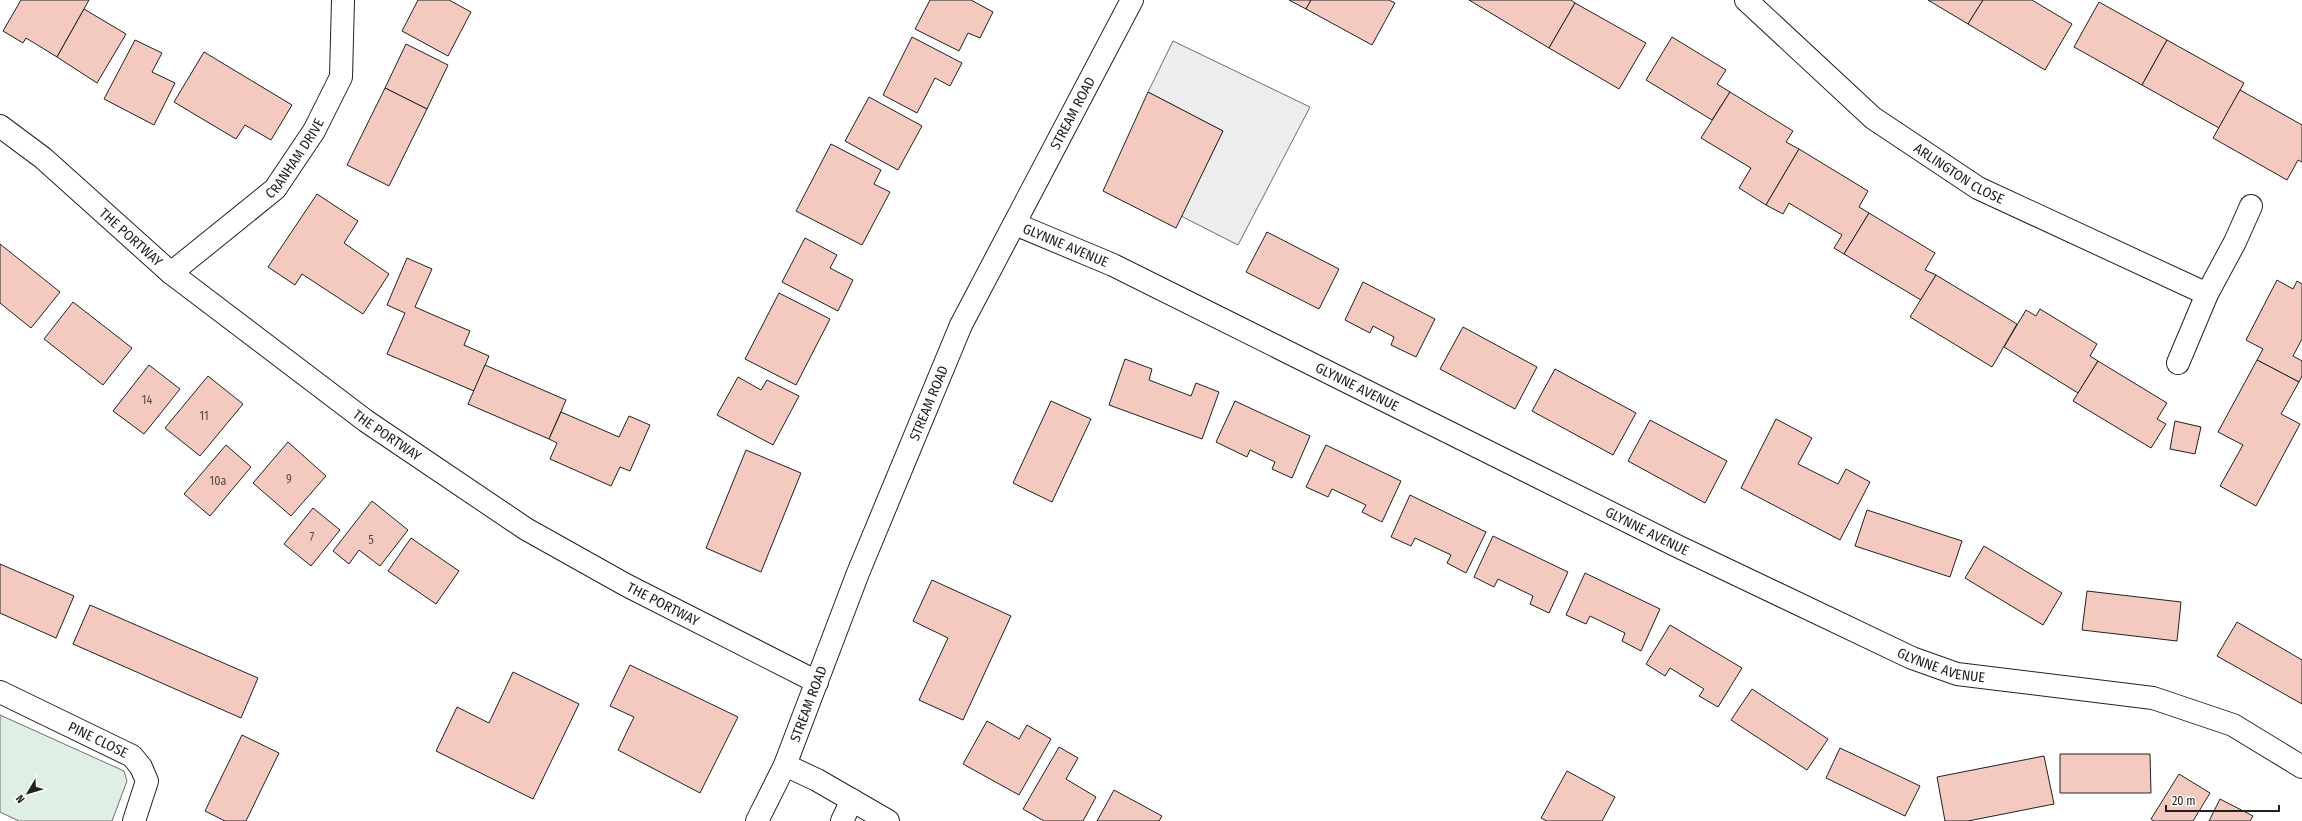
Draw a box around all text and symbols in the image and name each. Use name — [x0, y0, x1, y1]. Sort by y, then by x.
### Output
street label: STREAM ROAD — [1046, 74, 1099, 152]
street label: CRANHAM DRIVE — [262, 115, 328, 202]
street label: ARLINGTON CLOSE — [1911, 139, 2007, 208]
street label: THE PORTWAY — [96, 204, 166, 270]
street label: GLYNNE AVENUE — [1020, 220, 1111, 271]
street label: GLYNNE AVENUE — [1313, 359, 1402, 415]
street label: STREAM ROAD — [905, 363, 952, 443]
house number: 14 — [142, 393, 152, 407]
street label: THE PORTWAY — [350, 406, 425, 464]
house number: 11 — [199, 409, 209, 423]
house number: 9 — [286, 472, 292, 486]
house number: 10a — [210, 474, 227, 488]
street label: GLYNNE AVENUE — [1603, 503, 1692, 559]
house number: 7 — [310, 530, 315, 544]
house number: 5 — [368, 533, 374, 547]
street label: THE PORTWAY — [624, 578, 702, 629]
street label: GLYNNE AVENUE — [1895, 644, 1986, 686]
street label: STREAM ROAD — [786, 664, 830, 744]
street label: PINE CLOSE — [65, 718, 131, 761]
north arrow — [8, 773, 48, 813]
scale bar — [2166, 787, 2279, 813]
text: N — [13, 792, 28, 805]
text: 20 m — [2172, 794, 2196, 808]

